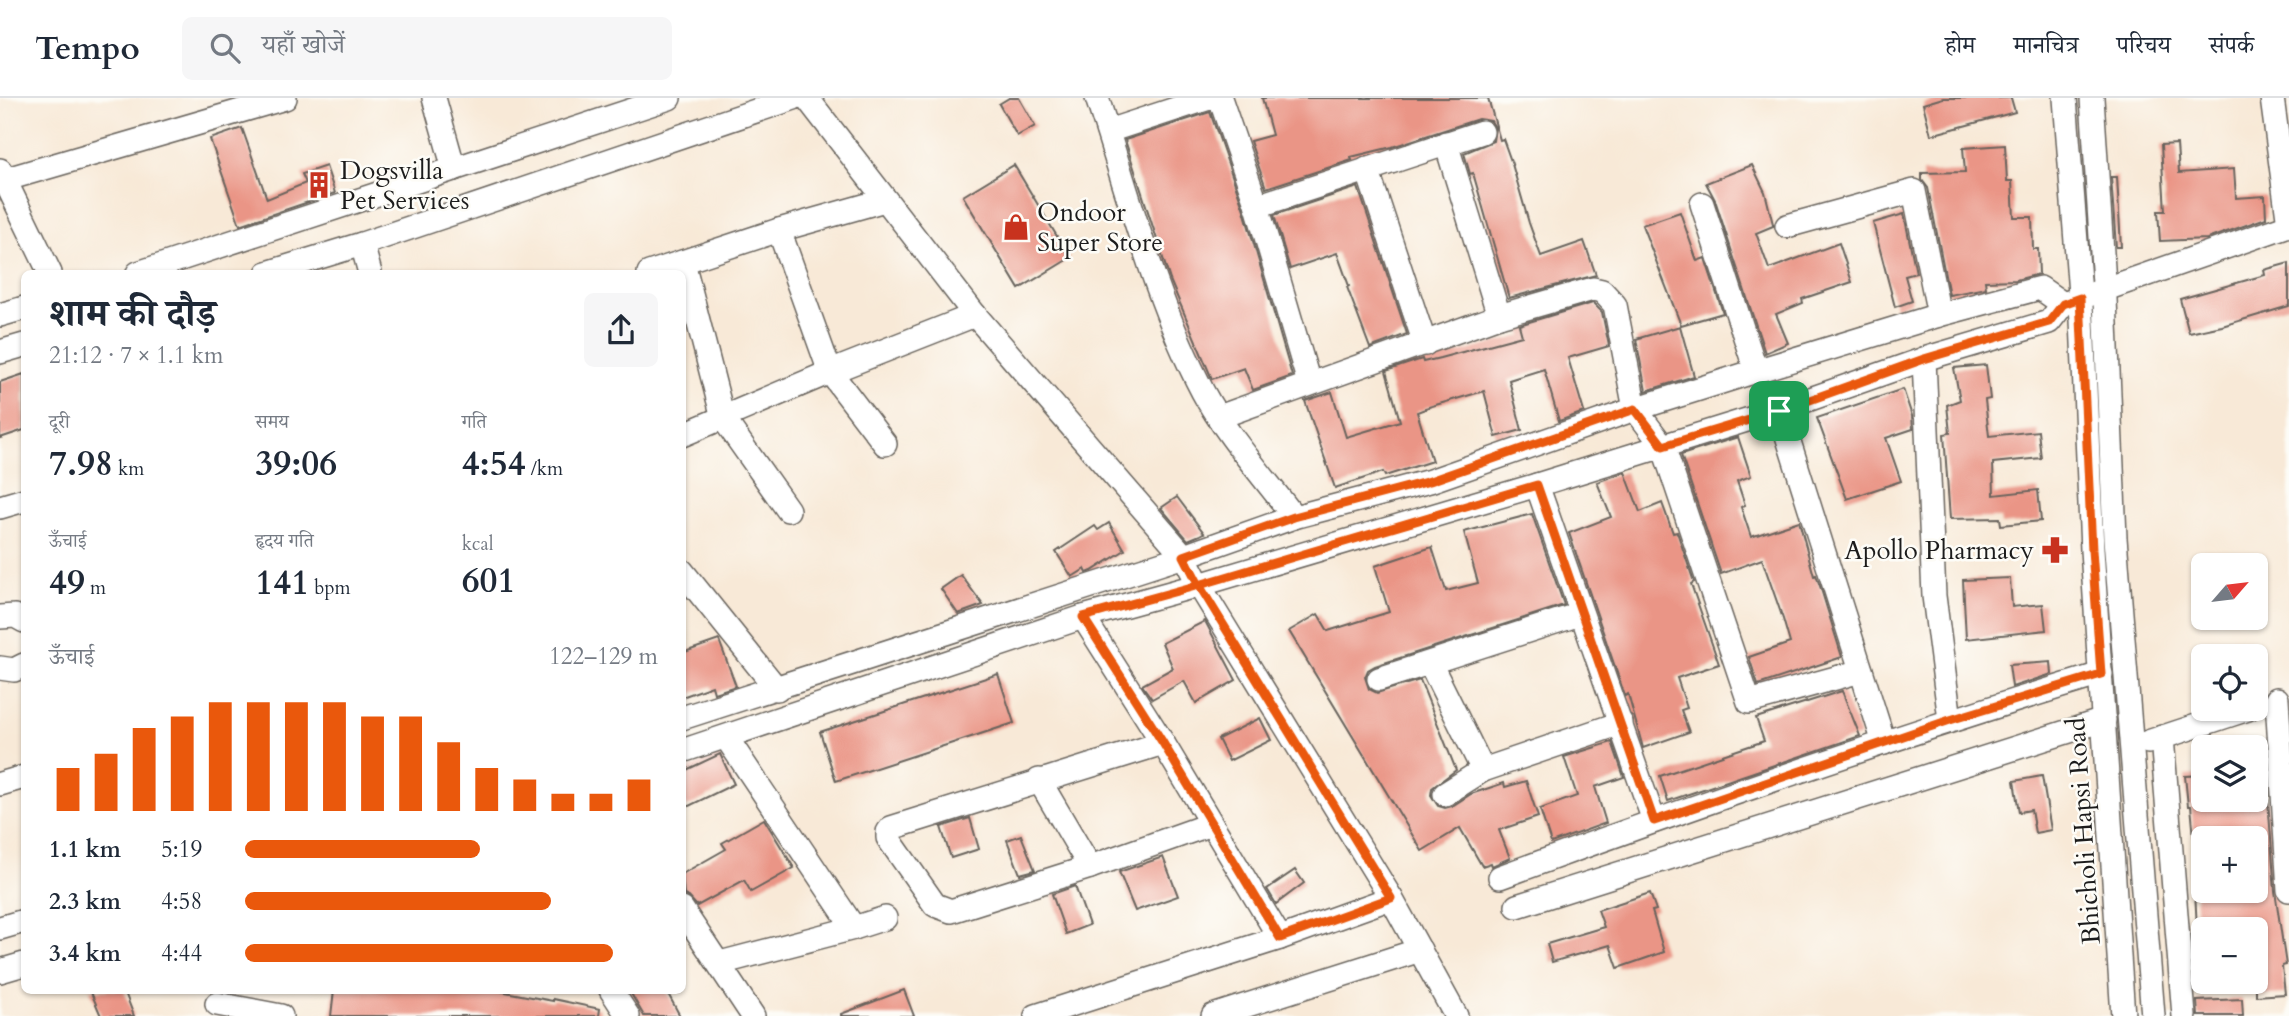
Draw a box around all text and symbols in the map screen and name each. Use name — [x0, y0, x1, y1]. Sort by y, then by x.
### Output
search box — [182, 17, 672, 80]
text: Tempo — [35, 26, 140, 71]
text: यहाँ खोजें — [262, 27, 345, 62]
icon: search — [206, 29, 244, 67]
text: होम — [1945, 29, 1975, 62]
text: मानचित्र — [2013, 29, 2079, 62]
text: परिचय — [2117, 29, 2171, 62]
text: संपर्क — [2209, 29, 2254, 62]
place label: Dogsvilla Pet Services — [340, 153, 470, 218]
building icon: Dogsvilla Pet Services — [304, 170, 334, 200]
place label: Ondoor Super Store — [1037, 195, 1163, 260]
shop icon: Ondoor Super Store — [1001, 212, 1031, 242]
text: शाम की दौड़ — [49, 288, 216, 340]
button: share — [584, 293, 658, 367]
text: 21:12 · 7 × 1.1 km — [49, 340, 223, 371]
pin — [1749, 381, 1809, 441]
icon: arrive — [1760, 392, 1798, 430]
text: दूरी — [49, 409, 70, 435]
text: समय — [255, 409, 289, 435]
text: गति — [462, 409, 487, 435]
text: 7.98 — [49, 440, 113, 488]
text: 39:06 — [255, 440, 337, 488]
text: 4:54 — [462, 440, 526, 488]
text: km — [113, 456, 144, 482]
text: /km — [526, 456, 563, 482]
text: ऊँचाई — [49, 528, 86, 554]
text: हृदय गति — [255, 528, 314, 554]
text: kcal — [462, 531, 494, 557]
place label: Apollo Pharmacy — [1844, 533, 2034, 568]
pharmacy icon: Apollo Pharmacy — [2040, 535, 2070, 565]
north arrow — [2191, 553, 2268, 630]
map controls — [2191, 553, 2268, 994]
text: 601 — [462, 557, 515, 605]
text: 49 — [49, 559, 85, 607]
text: 141 — [255, 559, 309, 607]
text: m — [85, 575, 106, 601]
text: bpm — [309, 575, 351, 601]
text: ऊँचाई — [49, 641, 94, 672]
text: 122–129 m — [549, 641, 658, 672]
button: locate — [2191, 644, 2268, 721]
street label: Bhicholi Hapsi Road — [2058, 716, 2109, 946]
button: layers — [2191, 735, 2268, 812]
button: + — [2191, 826, 2268, 903]
text: 1.1 km — [49, 834, 121, 865]
text: 5:19 — [161, 834, 202, 865]
text: 2.3 km — [49, 886, 121, 917]
text: 4:58 — [161, 886, 202, 917]
button: − — [2191, 917, 2268, 994]
text: 3.4 km — [49, 938, 121, 969]
text: 4:44 — [161, 938, 202, 969]

